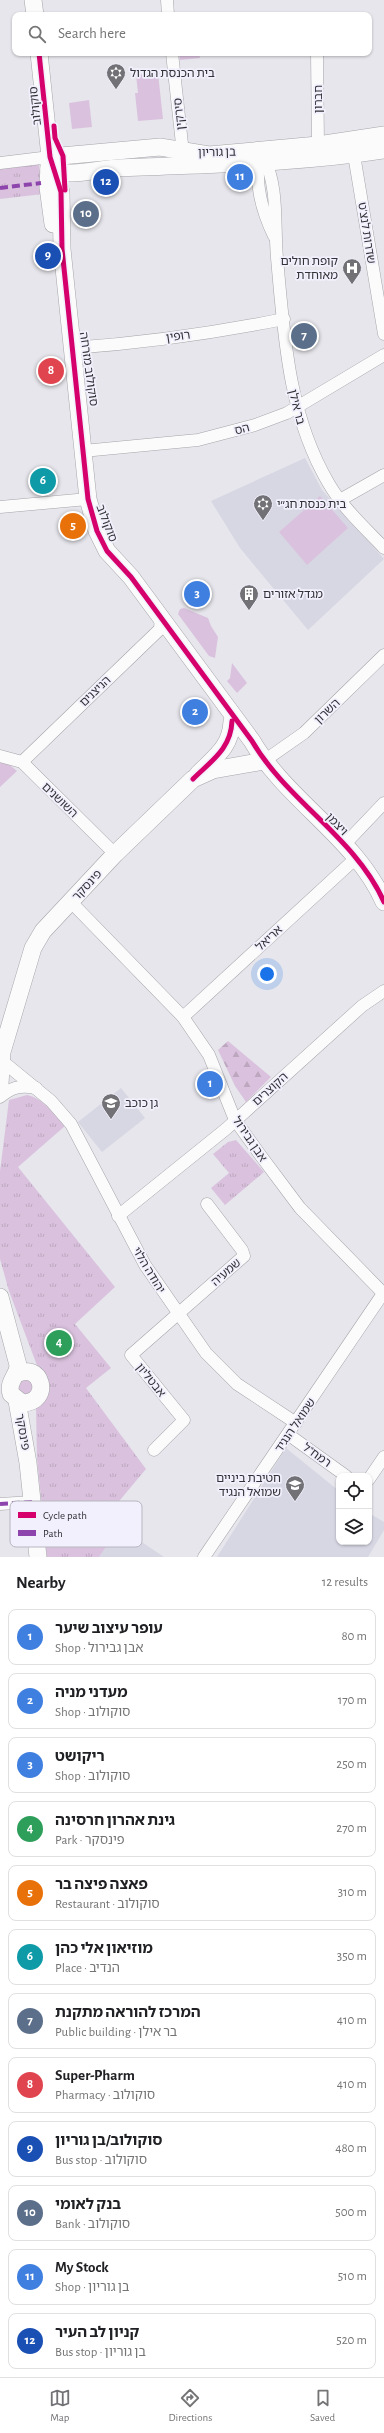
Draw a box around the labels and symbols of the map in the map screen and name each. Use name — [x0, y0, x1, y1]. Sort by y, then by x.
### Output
synagogue icon: בית הכנסת הגדול — [105, 62, 127, 90]
place label: בית הכנסת הגדול — [130, 67, 215, 79]
street label: חברון — [312, 85, 324, 113]
street label: סוקולוב — [27, 86, 43, 126]
street label: סירקין — [171, 97, 187, 131]
street label: בן גוריון — [198, 146, 236, 158]
pin: 11 — [227, 162, 253, 192]
pin: 12 — [93, 167, 119, 197]
pin: 10 — [73, 199, 99, 229]
street label: שדרות לנצ'ט — [356, 201, 378, 265]
pin: 9 — [35, 241, 61, 271]
place label: קופת חולים מאוחדת — [280, 255, 338, 281]
hospital icon: קופת חולים מאוחדת — [341, 257, 363, 285]
pin: 7 — [291, 321, 317, 351]
street label: רופין — [165, 328, 191, 344]
street label: סוקולוב מזרחה — [78, 331, 100, 407]
pin: 8 — [38, 356, 64, 386]
street label: בר אילן — [287, 388, 307, 426]
street label: הס — [233, 421, 251, 437]
pin: 6 — [30, 466, 56, 496]
synagogue icon: בית כנסת חג״י — [252, 493, 274, 521]
place label: בית כנסת חג״י — [277, 498, 346, 510]
street label: סוקולוב — [94, 503, 120, 544]
pin: 5 — [60, 511, 86, 541]
pin: 3 — [184, 579, 210, 609]
building icon: מגדל אזורים — [238, 583, 260, 611]
place label: מגדל אזורים — [263, 588, 323, 600]
street label: הניצנים — [77, 674, 113, 708]
street label: השרון — [312, 696, 342, 726]
pin: 2 — [182, 697, 208, 727]
street label: השושנים — [40, 780, 80, 820]
street label: ויצמן — [324, 811, 350, 837]
street label: פינסקר — [70, 867, 104, 903]
street label: אריאל — [254, 923, 285, 953]
your location — [257, 964, 277, 984]
pin: 1 — [197, 1069, 223, 1099]
street label: הקוצרים — [250, 1070, 290, 1108]
school or university icon: גן כוכב — [100, 1092, 122, 1120]
place label: גן כוכב — [125, 1097, 159, 1109]
street label: אבן גבירול — [231, 1114, 270, 1164]
street label: יהודה הלוי — [131, 1245, 167, 1295]
street label: שמעיה — [209, 1256, 243, 1288]
pin: 4 — [46, 1328, 72, 1358]
street label: אבטליון — [134, 1361, 168, 1399]
street label: שמואל הנגיד — [273, 1396, 317, 1454]
street label: פינסקר — [14, 1413, 32, 1451]
street label: רמח"ל — [301, 1441, 333, 1469]
place label: חטיבת ביניים שמואל הנגיד — [216, 1472, 281, 1498]
school or university icon: חטיבת ביניים שמואל הנגיד — [284, 1474, 306, 1502]
legend — [10, 1501, 142, 1547]
text: Cycle path — [43, 1510, 87, 1521]
text: Path — [43, 1528, 63, 1539]

